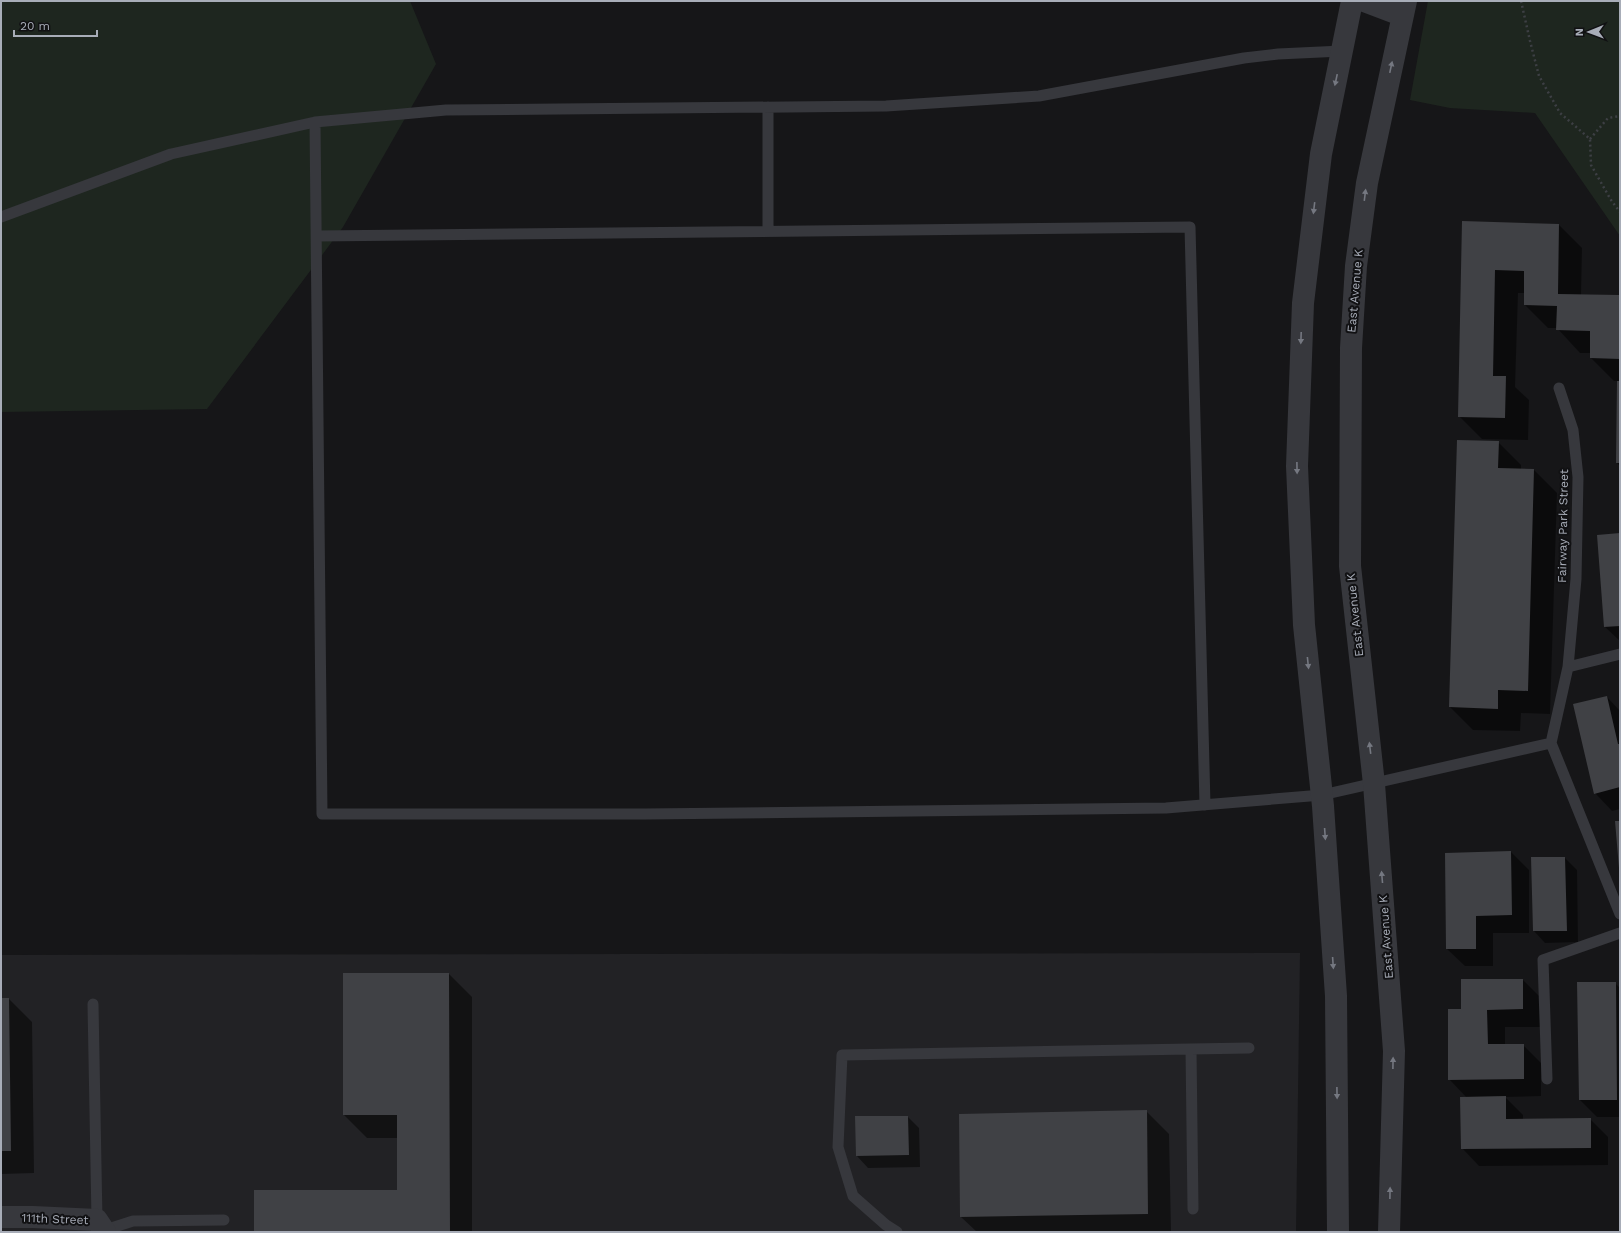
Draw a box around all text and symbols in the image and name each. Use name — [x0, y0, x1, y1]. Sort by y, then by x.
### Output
scale bar — [14, 12, 97, 38]
north arrow — [1569, 12, 1609, 52]
text: 20 m — [20, 19, 50, 33]
text: N — [1573, 28, 1586, 36]
one-way arrow — [1388, 61, 1394, 74]
one-way arrow — [1333, 74, 1339, 86]
one-way arrow — [1362, 189, 1368, 201]
one-way arrow — [1311, 202, 1317, 214]
street label: East Avenue K — [1344, 249, 1366, 333]
one-way arrow — [1298, 332, 1305, 344]
one-way arrow — [1294, 462, 1300, 475]
street label: Fairway Park Street — [1555, 469, 1571, 583]
street label: East Avenue K — [1344, 572, 1366, 657]
one-way arrow — [1305, 657, 1311, 669]
one-way arrow — [1366, 742, 1373, 754]
one-way arrow — [1322, 828, 1329, 840]
one-way arrow — [1378, 871, 1385, 884]
street label: East Avenue K — [1376, 895, 1396, 979]
one-way arrow — [1330, 957, 1337, 969]
one-way arrow — [1390, 1057, 1397, 1069]
one-way arrow — [1334, 1087, 1340, 1100]
one-way arrow — [1387, 1186, 1393, 1199]
street label: 111th Street — [21, 1211, 89, 1227]

